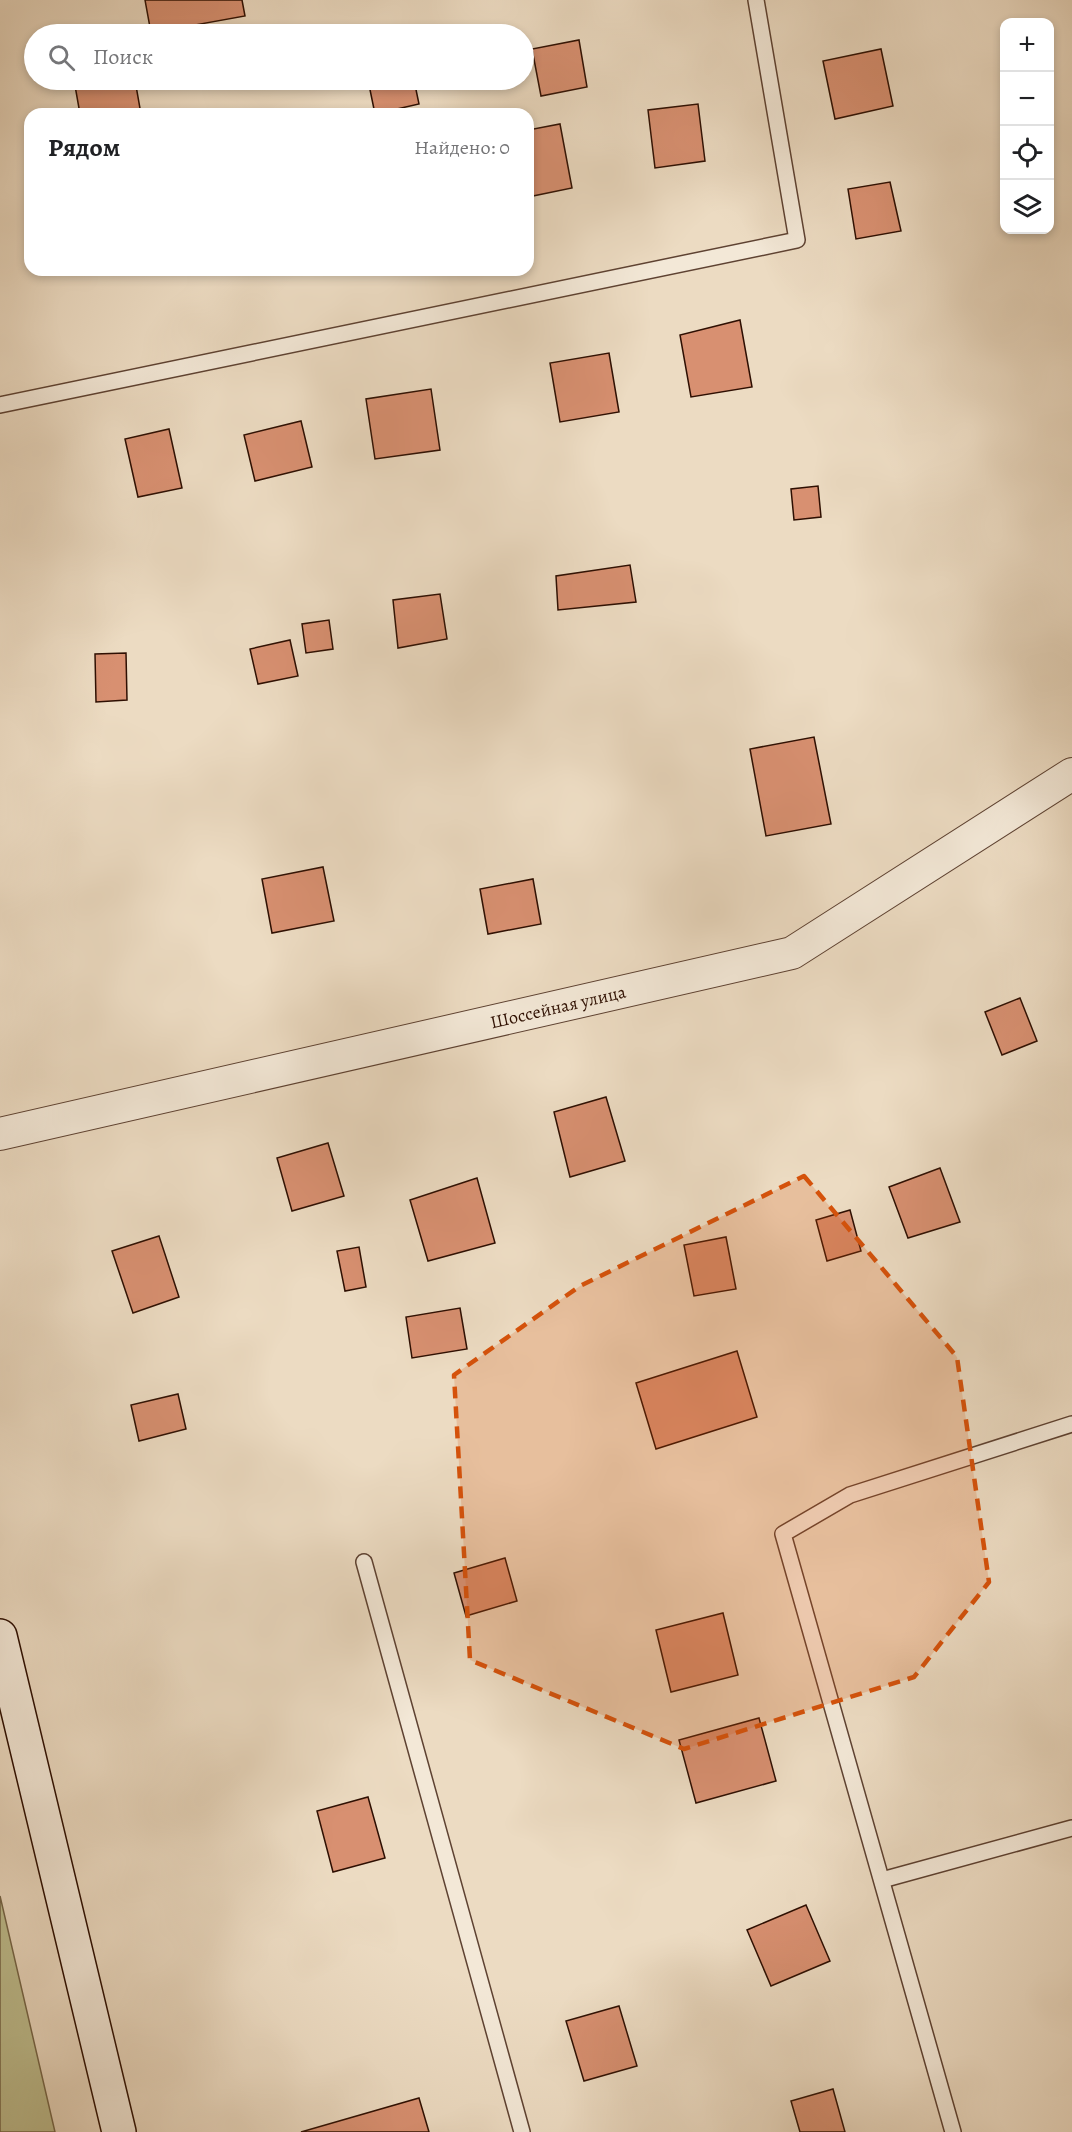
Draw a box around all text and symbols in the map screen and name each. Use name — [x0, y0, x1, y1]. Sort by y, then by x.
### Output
map controls — [1000, 18, 1054, 234]
button: + — [1000, 18, 1054, 72]
search box — [24, 24, 534, 90]
icon: search — [45, 41, 78, 74]
text: Поиск — [93, 42, 153, 72]
button: − — [1000, 72, 1054, 126]
button: locate — [1000, 126, 1054, 180]
text: Рядом — [48, 130, 120, 165]
text: Найдено: 0 — [414, 134, 510, 161]
button: layers — [1000, 180, 1054, 234]
street label: Шоссейная улица — [488, 980, 629, 1034]

